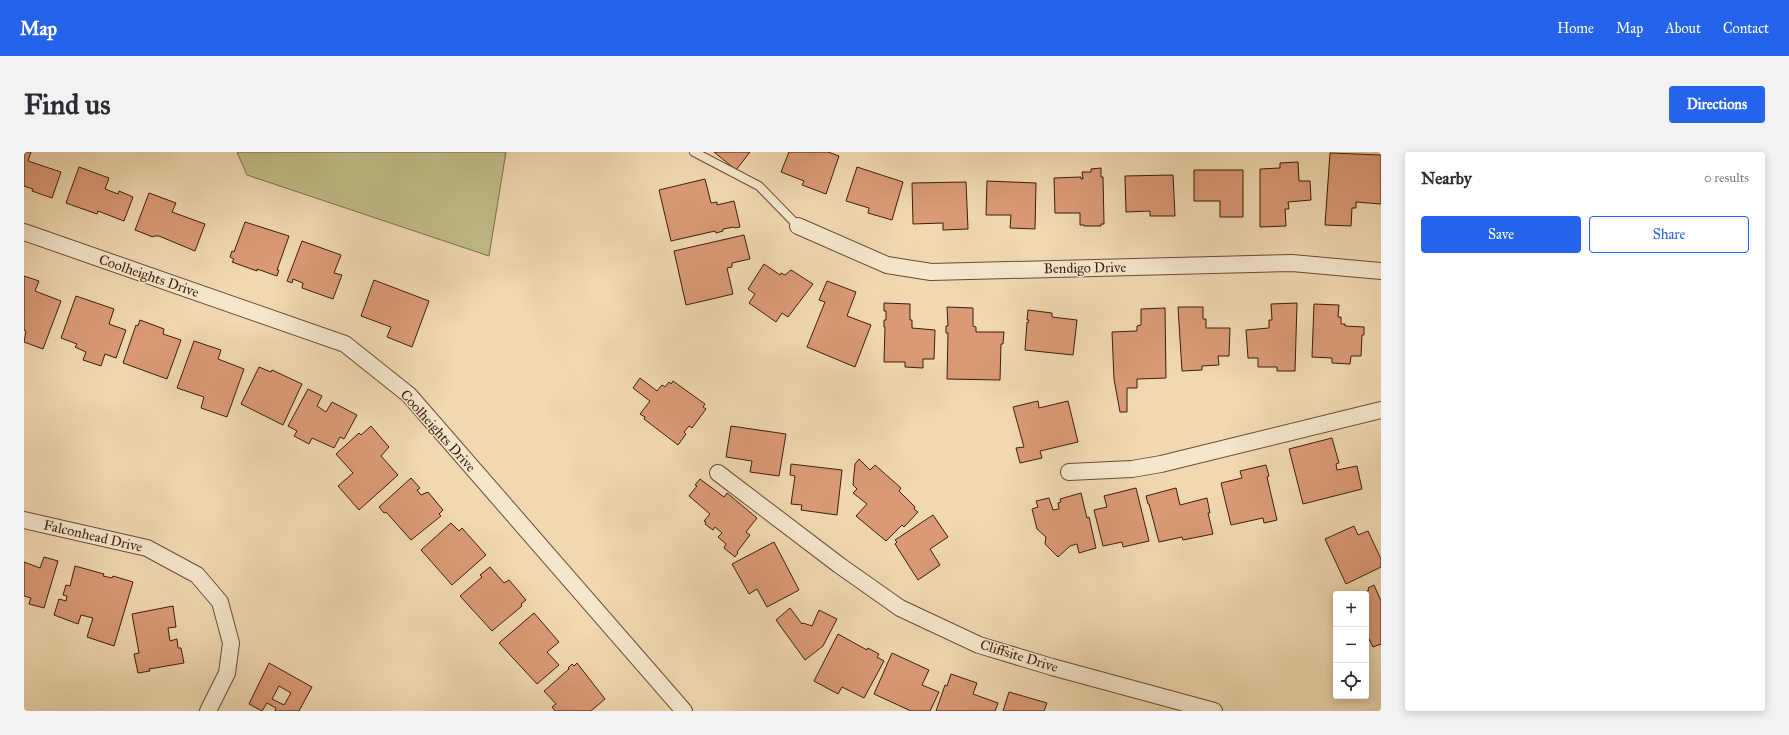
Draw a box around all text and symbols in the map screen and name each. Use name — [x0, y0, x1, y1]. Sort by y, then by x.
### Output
text: Map — [20, 17, 57, 40]
text: Home — [1557, 20, 1594, 37]
text: Map — [1616, 20, 1643, 37]
text: About — [1665, 20, 1701, 37]
text: Contact — [1723, 20, 1769, 37]
button: Directions — [1669, 86, 1765, 123]
text: Find us — [24, 87, 110, 122]
text: Nearby — [1421, 168, 1472, 189]
text: 0 results — [1704, 170, 1749, 186]
button: Save — [1421, 216, 1581, 253]
button: Share — [1589, 216, 1749, 253]
street label: Coolheights Drive — [97, 251, 201, 301]
street label: Bendigo Drive — [1044, 259, 1127, 277]
street label: Coolheights Drive — [397, 386, 479, 476]
street label: Falconhead Drive — [42, 516, 144, 556]
map controls — [1333, 591, 1369, 699]
button: + — [1333, 591, 1369, 627]
button: − — [1333, 627, 1369, 663]
street label: Cliffsite Drive — [978, 636, 1060, 676]
button: locate — [1333, 663, 1369, 699]

